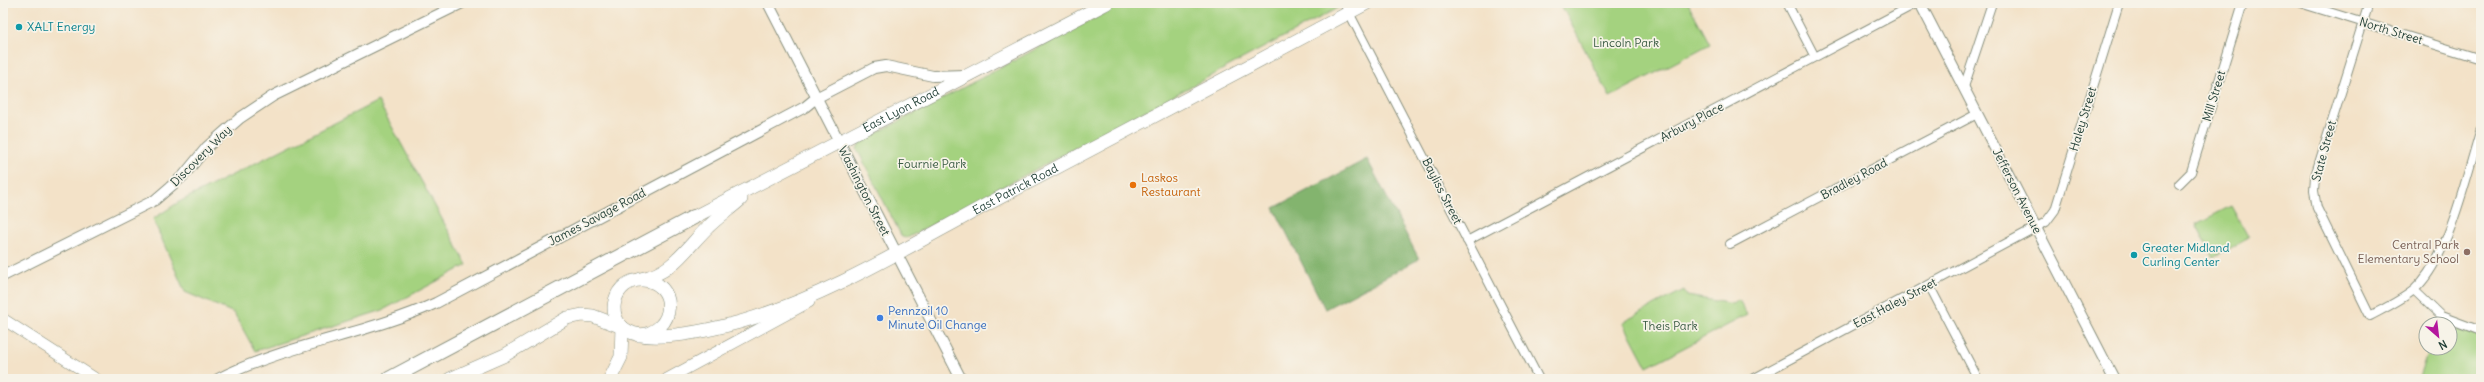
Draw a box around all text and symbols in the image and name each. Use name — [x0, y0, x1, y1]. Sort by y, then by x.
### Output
street label: North Street — [2358, 14, 2425, 47]
place label: XALT Energy — [27, 19, 95, 34]
marker: XALT Energy — [14, 22, 24, 32]
park label: Lincoln Park — [1593, 35, 1659, 50]
street label: Mill Street — [2199, 68, 2228, 123]
street label: East Lyon Road — [860, 83, 941, 135]
street label: Haley Street — [2066, 85, 2099, 153]
street label: Arbury Place — [1657, 99, 1726, 145]
street label: State Street — [2308, 119, 2339, 183]
street label: Discovery Way — [167, 122, 234, 189]
street label: Washington Street — [835, 143, 894, 238]
street label: Jefferson Avenue — [1989, 146, 2045, 236]
street label: Bayliss Street — [1419, 155, 1466, 227]
street label: Bradley Road — [1818, 155, 1890, 202]
park label: Fournie Park — [898, 156, 966, 171]
street label: East Patrick Road — [970, 160, 1060, 218]
place label: Laskos Restaurant — [1141, 170, 1201, 199]
marker: Laskos Restaurant — [1128, 180, 1138, 190]
street label: James Savage Road — [545, 184, 648, 249]
place label: Central Park Elementary School — [2358, 237, 2459, 266]
place label: Greater Midland Curling Center — [2142, 240, 2230, 269]
marker: Central Park Elementary School — [2462, 247, 2472, 257]
marker: Greater Midland Curling Center — [2129, 250, 2139, 260]
street label: East Haley Street — [1850, 274, 1939, 331]
place label: Pennzoil 10 Minute Oil Change — [888, 303, 987, 332]
marker: Pennzoil 10 Minute Oil Change — [875, 313, 885, 323]
north arrow — [2418, 316, 2458, 356]
park label: Theis Park — [1642, 318, 1698, 333]
text: N — [2436, 337, 2449, 353]

